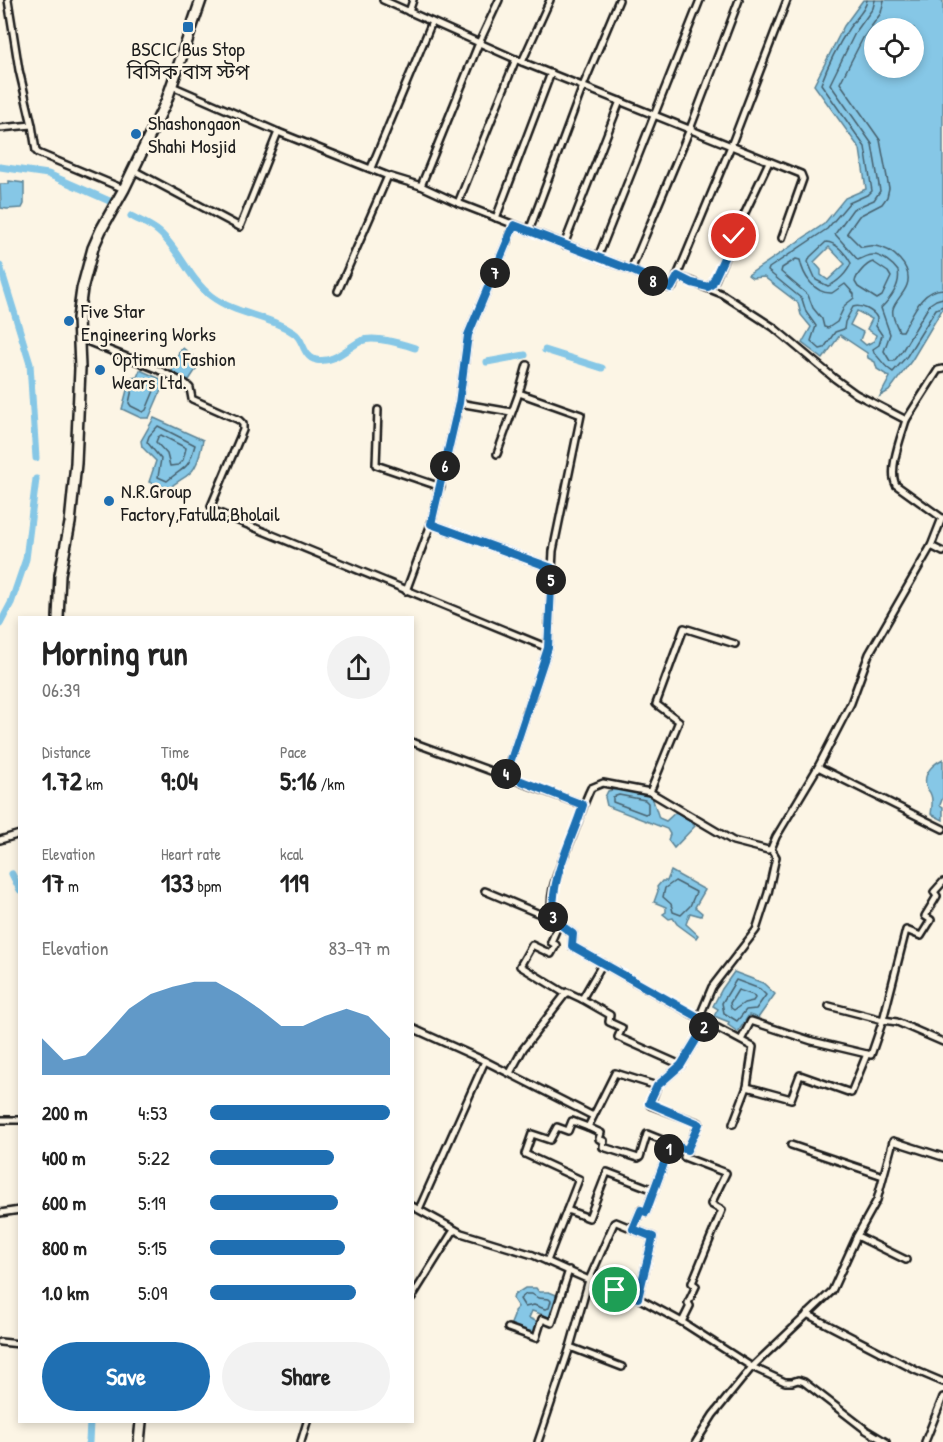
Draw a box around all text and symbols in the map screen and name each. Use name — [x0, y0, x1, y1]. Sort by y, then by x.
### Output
map controls — [864, 18, 924, 78]
button: locate — [864, 18, 924, 78]
marker: BSCIC Bus Stop বিসিক বাস স্টপ — [181, 20, 195, 34]
place label: BSCIC Bus Stop বিসিক বাস স্টপ — [126, 35, 250, 85]
place label: Shashongaon Shahi Mosjid — [148, 109, 240, 159]
marker: Shashongaon Shahi Mosjid — [129, 127, 143, 141]
pin — [708, 210, 759, 261]
icon: check — [717, 219, 750, 252]
pin: 7 — [480, 258, 510, 288]
text: 7 — [491, 262, 499, 284]
pin: 8 — [638, 266, 668, 296]
text: 8 — [650, 270, 656, 292]
place label: Five Star Engineering Works — [80, 297, 216, 347]
marker: Five Star Engineering Works — [62, 314, 76, 328]
place label: Optimum Fashion Wears Ltd. — [112, 345, 236, 395]
marker: Optimum Fashion Wears Ltd. — [93, 363, 107, 377]
pin: 6 — [430, 451, 460, 481]
text: 6 — [442, 455, 448, 477]
place label: N.R.Group Factory,Fatulla,Bholail — [120, 477, 280, 527]
marker: N.R.Group Factory,Fatulla,Bholail — [102, 494, 116, 508]
pin: 5 — [536, 565, 566, 595]
text: 5 — [548, 569, 554, 591]
text: Morning run — [42, 631, 188, 675]
button: share — [327, 636, 390, 699]
text: 06:39 — [42, 676, 80, 703]
text: Distance — [42, 741, 91, 763]
text: Time — [161, 741, 189, 763]
text: Pace — [280, 741, 307, 763]
pin: 4 — [491, 759, 521, 789]
text: 1.72 — [42, 763, 82, 798]
text: 9:04 — [161, 763, 198, 798]
text: 5:16 — [280, 763, 317, 798]
text: 4 — [503, 763, 509, 785]
text: km — [82, 773, 103, 795]
text: /km — [317, 773, 345, 795]
text: Elevation — [42, 843, 95, 865]
text: Heart rate — [161, 843, 221, 865]
text: kcal — [280, 843, 303, 865]
text: 17 — [42, 865, 64, 900]
text: 133 — [161, 865, 194, 900]
text: 119 — [280, 865, 308, 900]
text: m — [64, 875, 79, 897]
text: bpm — [194, 875, 222, 897]
pin: 3 — [538, 902, 568, 932]
text: 3 — [549, 906, 557, 928]
text: Elevation — [42, 934, 108, 961]
text: 83–97 m — [329, 934, 390, 961]
pin: 2 — [689, 1012, 719, 1042]
text: 2 — [700, 1016, 708, 1038]
text: 200 m — [42, 1099, 87, 1126]
text: 4:53 — [138, 1099, 168, 1126]
pin: 1 — [654, 1134, 684, 1164]
text: 1 — [666, 1138, 672, 1160]
text: 400 m — [42, 1144, 86, 1171]
text: 5:22 — [138, 1144, 170, 1171]
text: 600 m — [42, 1189, 86, 1216]
text: 5:19 — [138, 1189, 166, 1216]
text: 800 m — [42, 1234, 87, 1261]
text: 5:15 — [138, 1234, 167, 1261]
pin — [589, 1264, 640, 1315]
icon: arrive — [598, 1273, 631, 1306]
text: 1.0 km — [42, 1279, 89, 1306]
text: 5:09 — [138, 1279, 167, 1306]
button: Save — [42, 1342, 210, 1411]
button: Share — [222, 1342, 390, 1411]

